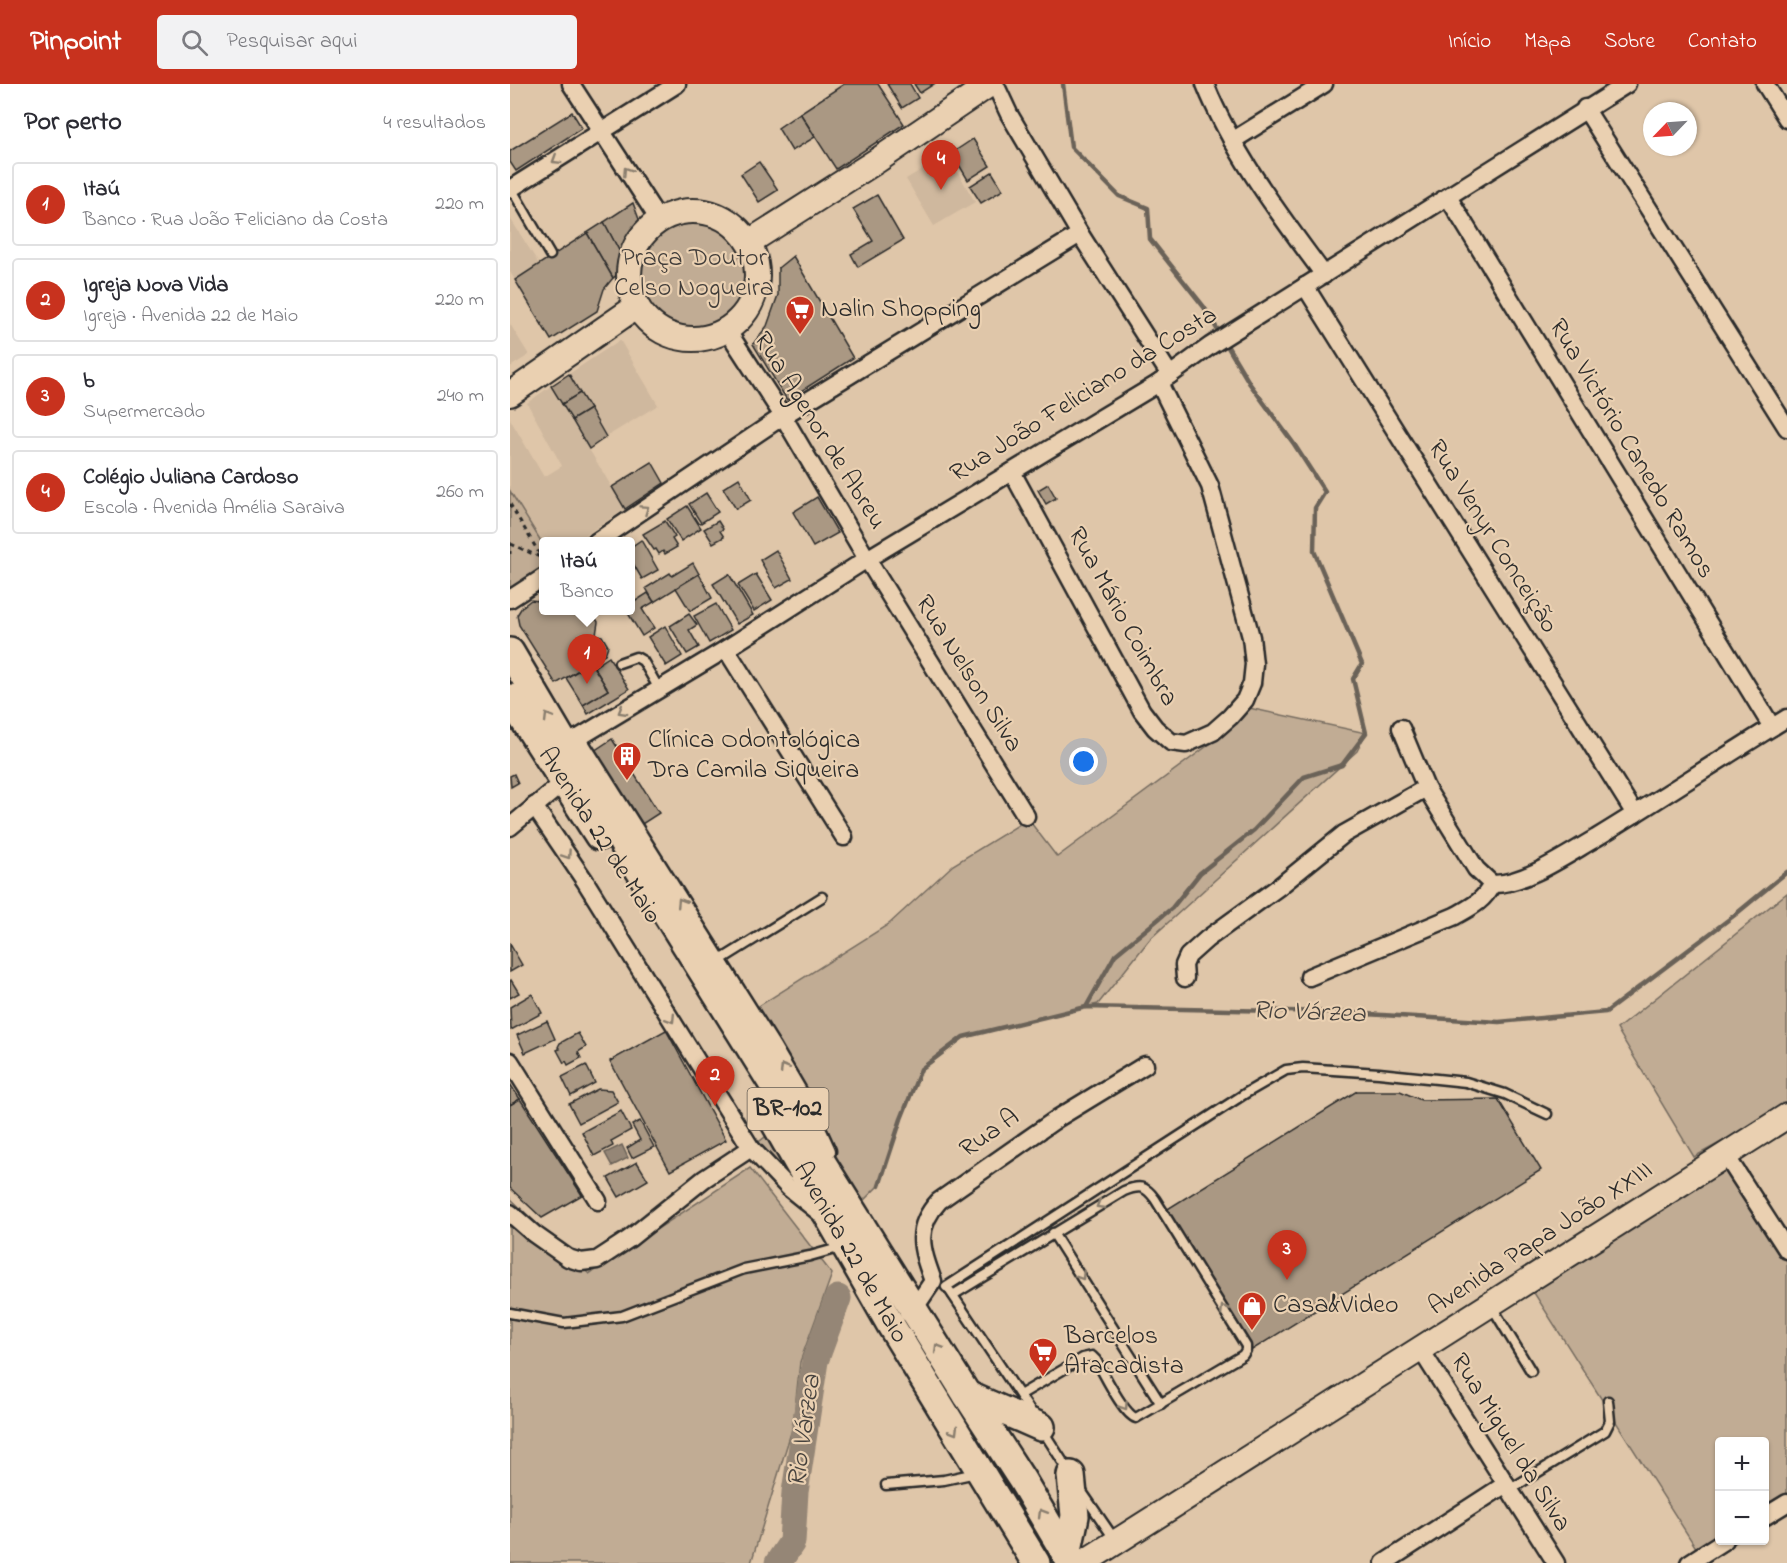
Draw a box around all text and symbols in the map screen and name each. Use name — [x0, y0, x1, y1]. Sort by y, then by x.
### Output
search box — [157, 15, 577, 69]
text: Pinpoint — [30, 22, 121, 63]
icon: search — [178, 26, 211, 59]
text: Pesquisar aqui — [226, 26, 357, 58]
text: Início — [1448, 27, 1491, 57]
text: Mapa — [1524, 27, 1571, 57]
text: Sobre — [1604, 27, 1655, 57]
text: Contato — [1688, 27, 1757, 57]
north arrow — [1643, 102, 1697, 156]
text: Por perto — [24, 104, 122, 142]
text: 4 resultados — [383, 109, 486, 138]
pin: 4 — [922, 141, 960, 190]
one-way arrow — [551, 153, 562, 164]
one-way arrow — [623, 167, 634, 178]
text: Itaú — [83, 174, 120, 206]
text: 1 — [42, 190, 49, 219]
text: 220 m — [435, 190, 484, 219]
text: Banco · Rua João Feliciano da Costa — [83, 206, 388, 235]
park label: Praça Doutor Celso Nogueira — [614, 240, 774, 308]
text: Igreja Nova Vida — [83, 270, 228, 302]
text: 2 — [41, 286, 50, 315]
text: 220 m — [435, 286, 484, 315]
place label: Nalin Shopping — [821, 291, 981, 329]
supermarket icon: Nalin Shopping — [784, 294, 816, 336]
street label: Rua João Feliciano da Costa — [943, 297, 1225, 493]
text: Igreja · Avenida 22 de Maio — [83, 302, 298, 331]
street label: Rua Victório Canedo Ramos — [1538, 312, 1724, 586]
street label: Rua Agenor de Abreu — [743, 325, 895, 537]
text: b — [83, 366, 95, 398]
text: 3 — [41, 382, 50, 411]
text: 240 m — [437, 382, 484, 411]
text: Supermercado — [83, 398, 205, 427]
street label: Rua Venyr Conceição — [1417, 433, 1567, 641]
text: Colégio Juliana Cardoso — [83, 462, 298, 494]
text: 4 — [41, 478, 50, 507]
text: 260 m — [436, 478, 484, 507]
text: Escola · Avenida Amélia Saraiva — [83, 494, 345, 523]
one-way arrow — [638, 505, 649, 516]
street label: Rua Mário Coimbra — [1057, 520, 1187, 714]
popup — [539, 537, 635, 615]
text: Itaú — [560, 546, 597, 578]
text: Banco — [560, 578, 614, 607]
street label: Rua Nelson Silva — [904, 588, 1032, 760]
pin: 1 — [568, 634, 607, 684]
one-way arrow — [618, 704, 628, 715]
one-way arrow — [544, 713, 556, 723]
place label: Clínica Odontológica Dra Camila Siqueira — [647, 722, 860, 790]
street label: Avenida 22 de Maio — [527, 740, 671, 932]
building icon: Clínica Odontológica Dra Camila Siqueira — [611, 740, 643, 782]
your location — [1069, 747, 1098, 776]
one-way arrow — [560, 848, 571, 859]
one-way arrow — [677, 898, 688, 909]
water label: Rio Várzea — [1252, 992, 1367, 1034]
one-way arrow — [664, 1013, 676, 1023]
pin: 2 — [696, 1056, 734, 1106]
one-way arrow — [780, 1064, 792, 1074]
road number: BR-102 — [748, 1088, 828, 1130]
street label: Rua A — [952, 1100, 1028, 1168]
street label: Avenida Papa João XXIII — [1421, 1152, 1661, 1326]
street label: Avenida 22 de Maio — [782, 1155, 918, 1351]
one-way arrow — [1096, 1198, 1106, 1210]
pin: 3 — [1268, 1230, 1306, 1280]
one-way arrow — [1073, 1270, 1085, 1280]
place label: Casa&Video — [1273, 1287, 1398, 1325]
shop icon: Casa&Video — [1236, 1290, 1268, 1332]
one-way arrow — [1219, 1305, 1231, 1315]
place label: Barcelos Atacadista — [1063, 1318, 1184, 1386]
supermarket icon: Barcelos Atacadista — [1027, 1336, 1059, 1378]
one-way arrow — [933, 1344, 945, 1354]
street label: Rua Miguel da Silva — [1440, 1346, 1580, 1540]
water label: Rio Várzea — [778, 1372, 832, 1490]
one-way arrow — [1117, 1400, 1128, 1411]
one-way arrow — [946, 1425, 958, 1435]
map controls — [1715, 1437, 1769, 1545]
button: + — [1715, 1437, 1769, 1491]
button: − — [1715, 1491, 1769, 1545]
one-way arrow — [1037, 1509, 1049, 1519]

